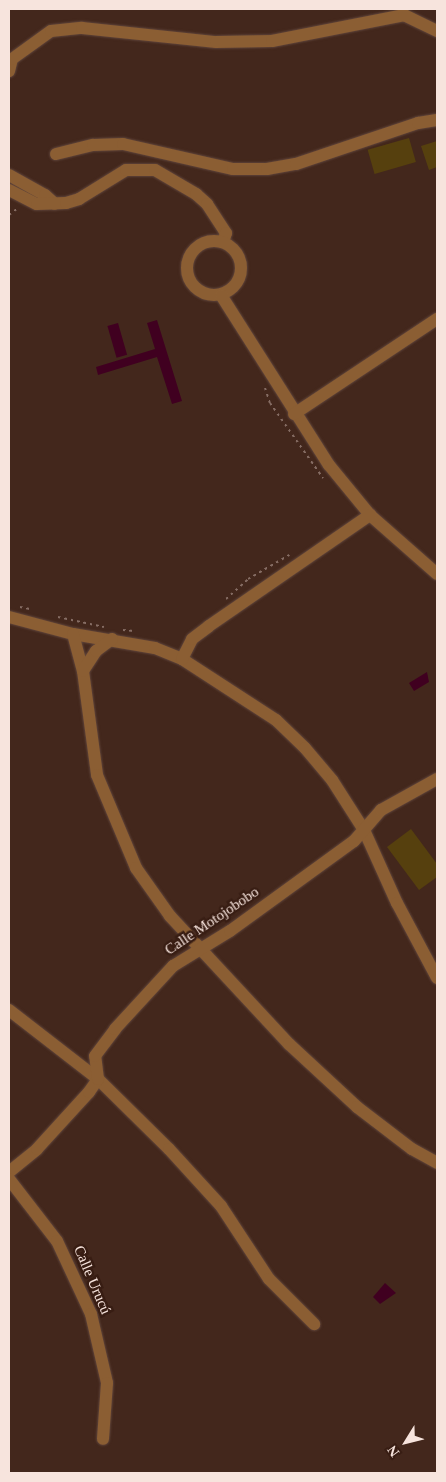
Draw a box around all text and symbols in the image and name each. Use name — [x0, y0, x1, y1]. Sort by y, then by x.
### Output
street label: Calle Motojobobo — [162, 883, 262, 959]
street label: Calle Urucú — [69, 1243, 115, 1317]
north arrow — [381, 1417, 431, 1467]
text: N — [384, 1443, 403, 1460]

